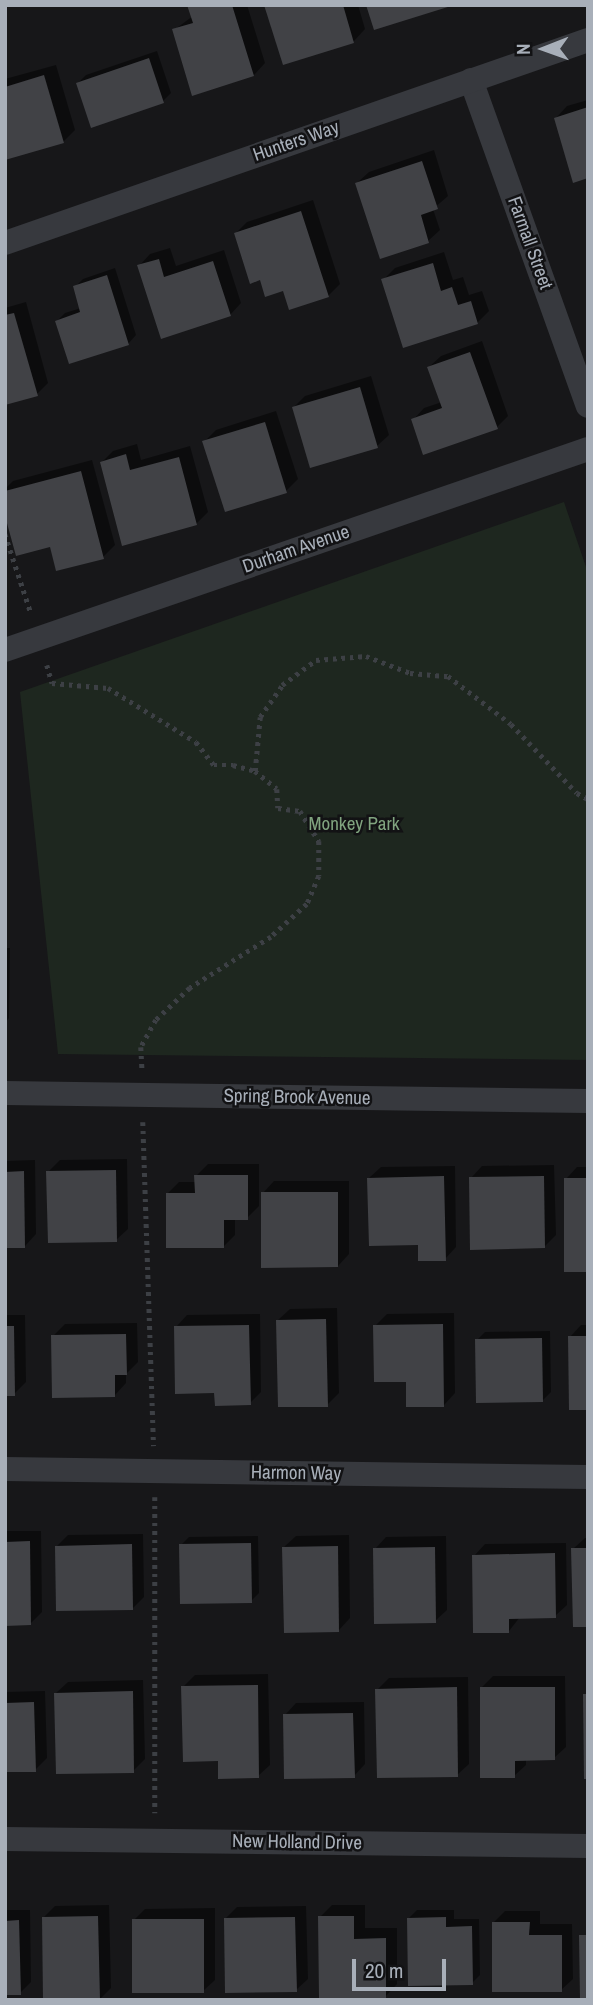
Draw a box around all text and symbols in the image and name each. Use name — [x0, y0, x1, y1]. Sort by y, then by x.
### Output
north arrow — [509, 14, 579, 84]
text: N — [510, 44, 536, 55]
street label: Hunters Way — [250, 116, 342, 166]
street label: Farmall Street — [503, 193, 557, 293]
street label: Durham Avenue — [239, 520, 353, 578]
park label: Monkey Park — [309, 813, 399, 835]
street label: Spring Brook Avenue — [223, 1084, 371, 1110]
street label: Harmon Way — [251, 1461, 341, 1485]
street label: New Holland Drive — [232, 1829, 362, 1855]
scale bar — [355, 1946, 449, 1990]
text: 20 m — [365, 1956, 403, 1985]

